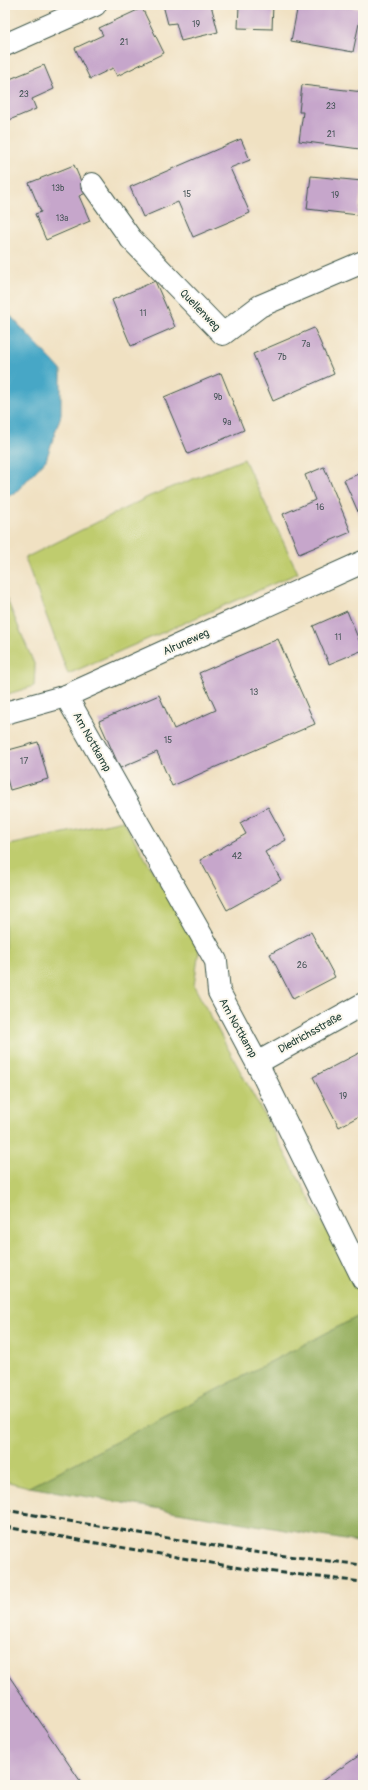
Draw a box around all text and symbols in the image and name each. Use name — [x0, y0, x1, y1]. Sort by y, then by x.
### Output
house number: 19 — [192, 19, 200, 30]
house number: 21 — [120, 37, 128, 48]
house number: 23 — [19, 89, 29, 100]
house number: 23 — [326, 101, 336, 112]
house number: 21 — [327, 129, 335, 140]
house number: 13b — [52, 183, 65, 194]
house number: 15 — [183, 189, 191, 200]
house number: 19 — [331, 190, 339, 201]
house number: 13a — [56, 213, 68, 224]
street label: Quellenweg — [177, 287, 223, 334]
house number: 11 — [139, 308, 147, 319]
house number: 7a — [302, 339, 310, 350]
house number: 7b — [277, 352, 287, 363]
house number: 9b — [213, 392, 223, 403]
house number: 9a — [223, 417, 231, 428]
house number: 16 — [316, 502, 324, 513]
street label: Alruneweg — [161, 626, 212, 658]
house number: 11 — [334, 632, 342, 643]
house number: 13 — [250, 687, 258, 698]
street label: Am Nottkamp — [70, 710, 114, 774]
house number: 15 — [164, 735, 172, 746]
house number: 17 — [20, 756, 28, 767]
house number: 42 — [232, 851, 242, 862]
house number: 26 — [297, 960, 307, 971]
street label: Am Nottkamp — [216, 996, 260, 1060]
street label: Diedrichsstraße — [276, 1010, 345, 1056]
house number: 19 — [339, 1091, 347, 1102]

